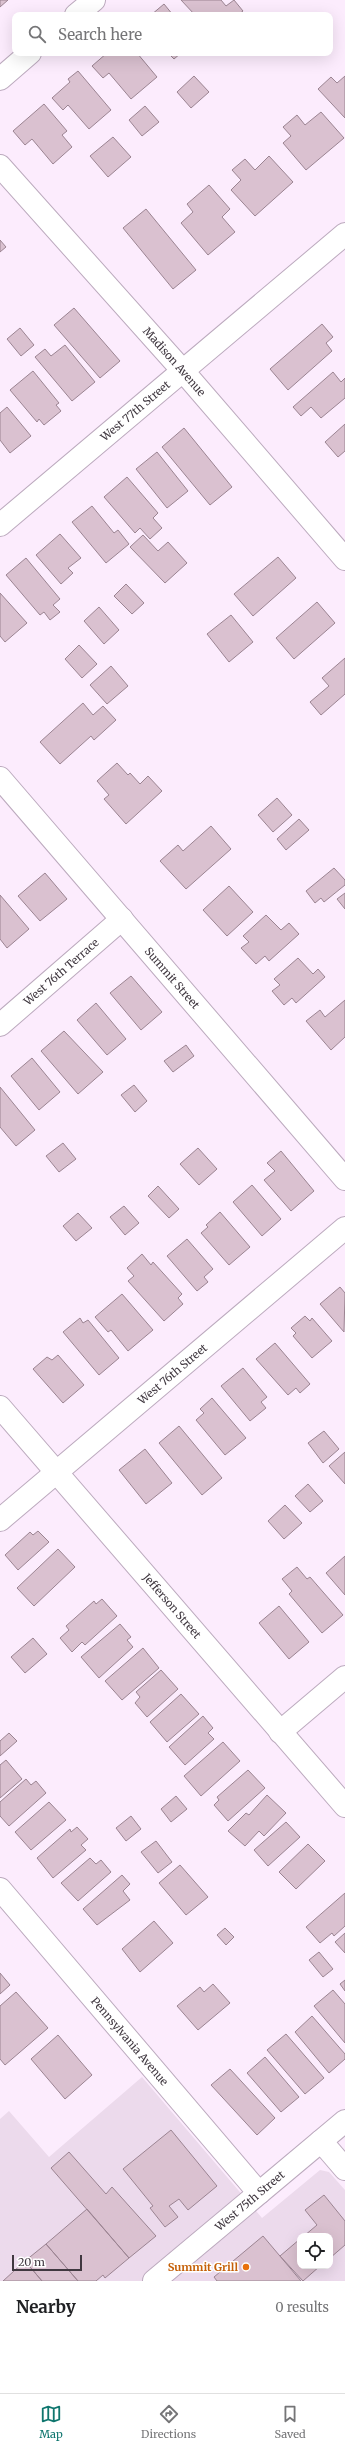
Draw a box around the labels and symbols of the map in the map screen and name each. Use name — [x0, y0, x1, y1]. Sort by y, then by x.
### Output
street label: Madison Avenue — [140, 324, 209, 399]
street label: West 77th Street — [97, 377, 173, 445]
street label: West 76th Terrace — [20, 935, 102, 1009]
street label: Summit Street — [142, 944, 203, 1012]
street label: West 76th Street — [134, 1340, 211, 1408]
street label: Jefferson Street — [139, 1570, 204, 1642]
street label: Pennsylvania Avenue — [88, 1994, 172, 2089]
street label: West 75th Street — [211, 2167, 288, 2234]
scale bar — [12, 2253, 82, 2272]
place label: Summit Grill — [168, 2260, 238, 2274]
marker: Summit Grill — [241, 2262, 251, 2272]

